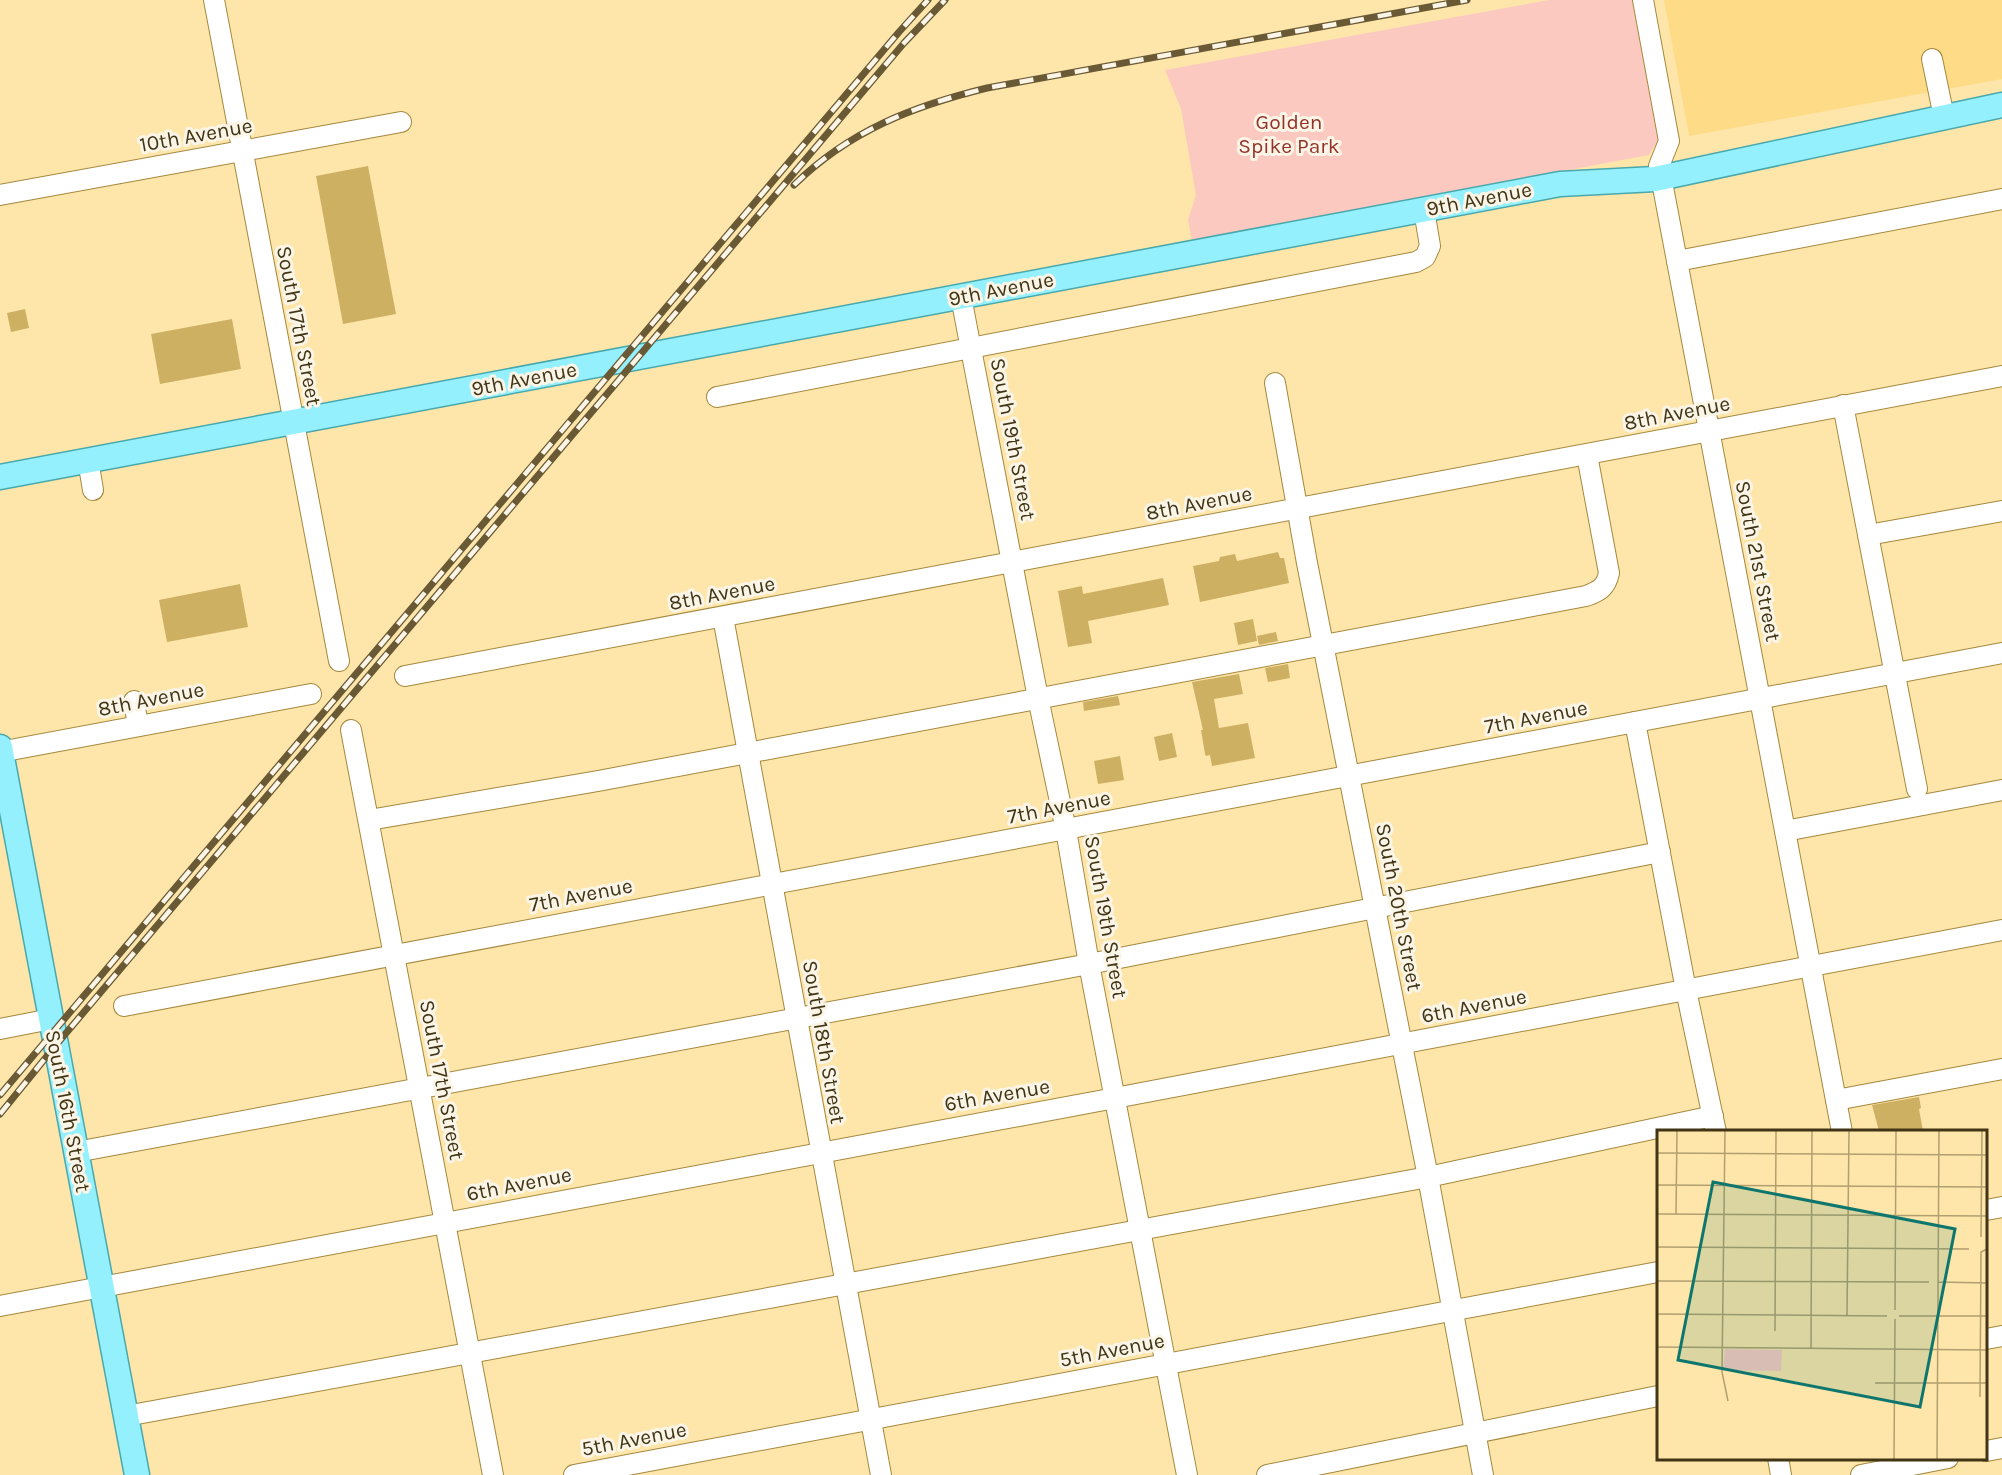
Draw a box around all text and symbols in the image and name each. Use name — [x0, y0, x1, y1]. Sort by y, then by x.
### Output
park label: Golden Spike Park — [1238, 110, 1340, 158]
street label: 10th Avenue — [138, 113, 254, 157]
street label: 9th Avenue — [1424, 177, 1534, 221]
street label: South 17th Street — [272, 244, 326, 408]
street label: 9th Avenue — [946, 267, 1056, 311]
street label: South 19th Street — [986, 356, 1041, 522]
street label: 9th Avenue — [469, 357, 579, 401]
street label: 8th Avenue — [1622, 391, 1732, 435]
street label: South 21st Street — [1731, 479, 1785, 643]
street label: 8th Avenue — [1144, 481, 1254, 525]
street label: 8th Avenue — [667, 571, 777, 615]
street label: 8th Avenue — [96, 677, 206, 721]
street label: 7th Avenue — [1482, 695, 1590, 739]
street label: 7th Avenue — [1005, 785, 1113, 829]
street label: South 20th Street — [1371, 821, 1427, 993]
street label: South 19th Street — [1080, 834, 1132, 1000]
street label: 7th Avenue — [527, 873, 635, 917]
street label: South 18th Street — [798, 958, 850, 1126]
street label: 6th Avenue — [1419, 984, 1529, 1028]
street label: South 17th Street — [415, 998, 469, 1162]
street label: South 16th Street — [41, 1028, 96, 1194]
street label: 6th Avenue — [942, 1074, 1052, 1116]
inset map — [1657, 1130, 1987, 1460]
street label: 6th Avenue — [464, 1162, 574, 1206]
street label: 5th Avenue — [1057, 1328, 1167, 1372]
street label: 5th Avenue — [579, 1417, 689, 1461]

